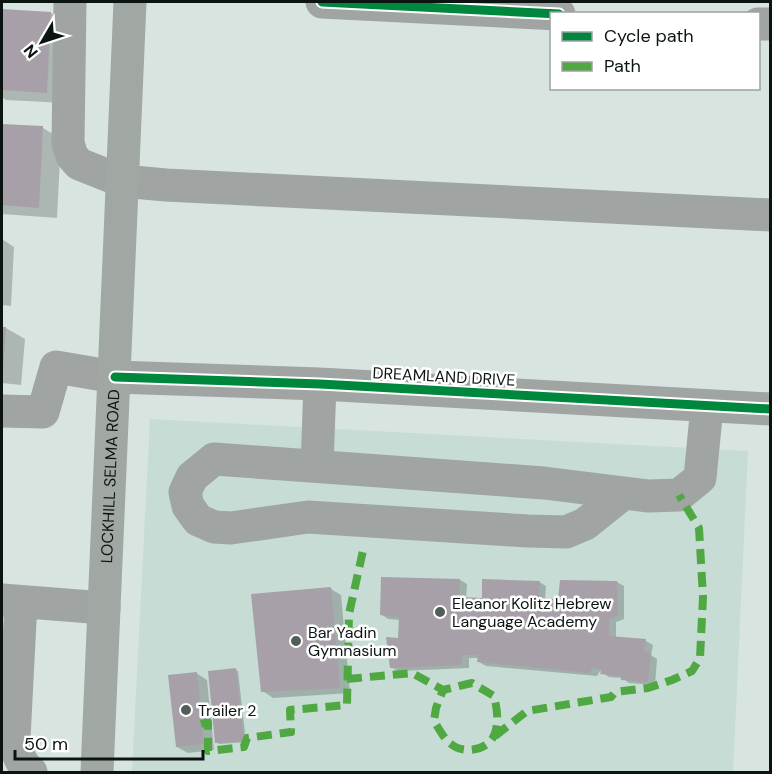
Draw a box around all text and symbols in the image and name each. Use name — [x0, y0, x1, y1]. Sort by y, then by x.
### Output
north arrow — [12, 12, 72, 72]
legend — [550, 12, 760, 90]
text: Cycle path — [604, 24, 694, 48]
text: N — [19, 40, 43, 62]
text: Path — [604, 54, 641, 78]
street label: DREAMLAND DRIVE — [372, 362, 516, 391]
street label: LOCKHILL SELMA ROAD — [96, 389, 124, 564]
place label: Eleanor Kolitz Hebrew Language Academy — [452, 593, 611, 632]
marker: Eleanor Kolitz Hebrew Language Academy — [433, 605, 447, 619]
place label: Bar Yadin Gymnasium — [308, 622, 396, 661]
marker: Bar Yadin Gymnasium — [289, 634, 303, 648]
place label: Trailer 2 — [198, 700, 257, 721]
marker: Trailer 2 — [179, 703, 193, 717]
scale bar — [15, 723, 202, 761]
text: 50 m — [24, 732, 68, 756]

